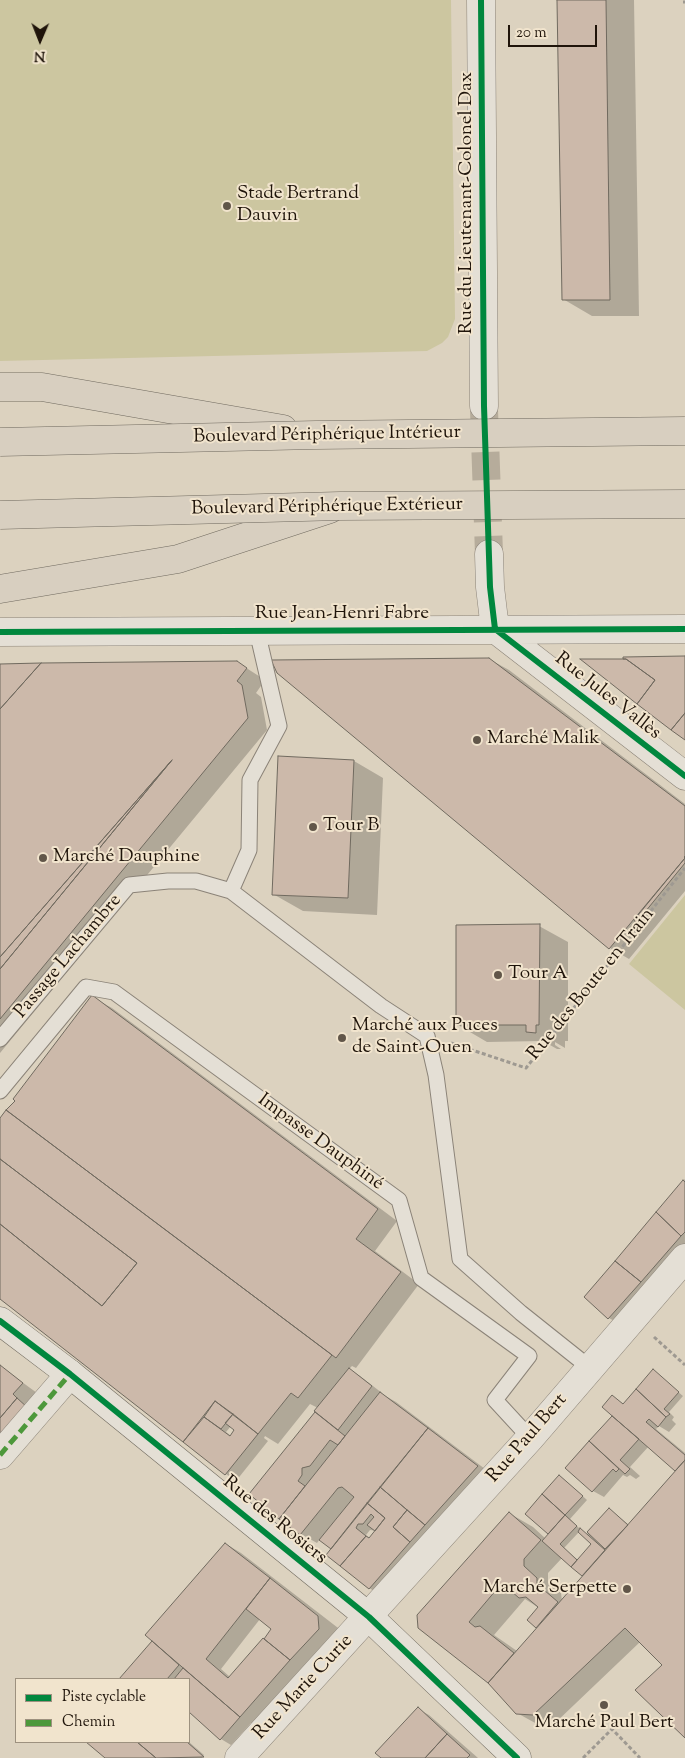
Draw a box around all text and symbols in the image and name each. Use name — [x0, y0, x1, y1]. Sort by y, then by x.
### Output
north arrow — [15, 15, 65, 65]
scale bar — [510, 15, 599, 47]
text: 20 m — [516, 23, 547, 44]
text: N — [34, 45, 46, 65]
street label: Rue du Lieutenant-Colonel Dax — [457, 72, 479, 334]
place label: Stade Bertrand Dauvin — [237, 184, 359, 228]
marker: Stade Bertrand Dauvin — [221, 200, 233, 212]
street label: Boulevard Périphérique Intérieur — [193, 422, 461, 450]
street label: Boulevard Périphérique Extérieur — [191, 494, 463, 522]
street label: Rue Jean-Henri Fabre — [255, 604, 429, 626]
street label: Rue Jules Vallès — [549, 648, 665, 746]
place label: Marché Malik — [487, 729, 600, 751]
marker: Marché Malik — [471, 734, 483, 746]
place label: Tour B — [323, 816, 379, 838]
marker: Tour B — [307, 821, 319, 833]
place label: Marché Dauphine — [53, 847, 200, 869]
marker: Marché Dauphine — [37, 852, 49, 864]
street label: Passage Lachambre — [10, 890, 128, 1024]
street label: Rue des Boute en Train — [524, 904, 660, 1066]
place label: Tour A — [508, 964, 568, 986]
marker: Tour A — [492, 969, 504, 981]
place label: Marché aux Puces de Saint-Ouen — [352, 1016, 498, 1060]
marker: Marché aux Puces de Saint-Ouen — [336, 1032, 348, 1044]
street label: Impasse Dauphiné — [253, 1090, 387, 1196]
street label: Rue Paul Bert — [483, 1390, 573, 1488]
street label: Rue des Rosiers — [217, 1472, 331, 1570]
place label: Marché Serpette — [483, 1578, 617, 1600]
marker: Marché Serpette — [621, 1583, 633, 1595]
street label: Rue Marie Curie — [249, 1631, 359, 1745]
legend — [15, 1678, 190, 1743]
text: Piste cyclable — [62, 1687, 146, 1708]
marker: Marché Paul Bert — [598, 1699, 610, 1711]
text: Chemin — [62, 1712, 115, 1733]
place label: Marché Paul Bert — [534, 1713, 674, 1735]

